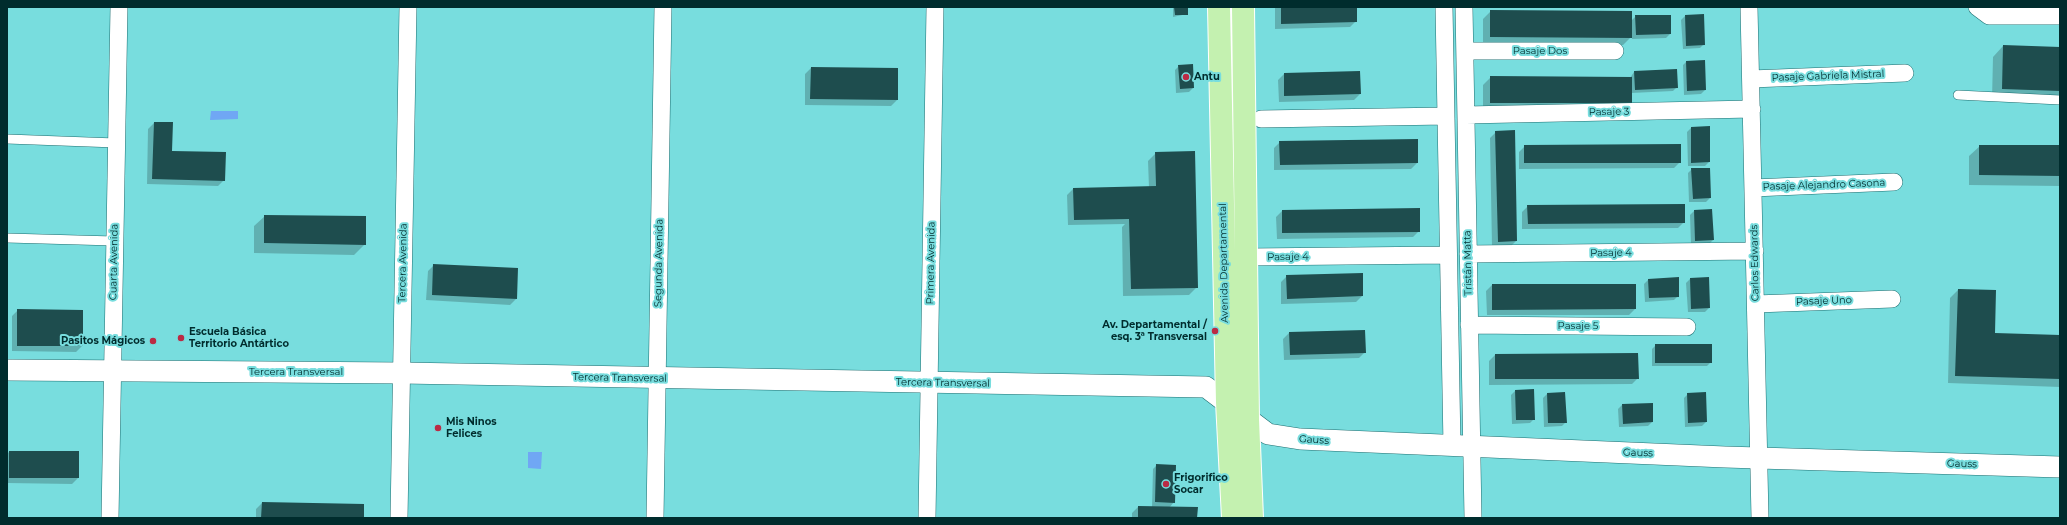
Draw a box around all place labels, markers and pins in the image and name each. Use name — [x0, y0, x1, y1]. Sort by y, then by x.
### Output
place label: Antu — [1194, 71, 1220, 83]
marker: Antu — [1181, 72, 1191, 82]
place label: Av. Departamental / esq. 3ª Transversal — [1102, 319, 1207, 342]
place label: Escuela Básica Territorio Antártico — [189, 326, 289, 350]
marker: Av. Departamental / esq. 3ª Transversal — [1210, 326, 1220, 336]
marker: Escuela Básica Territorio Antártico — [176, 333, 186, 343]
place label: Pasitos Mágicos — [61, 335, 145, 347]
marker: Pasitos Mágicos — [148, 336, 158, 346]
place label: Mis Ninos Felices — [446, 416, 497, 440]
marker: Mis Ninos Felices — [433, 423, 443, 433]
place label: Frigorifico Socar — [1174, 472, 1228, 496]
marker: Frigorifico Socar — [1161, 479, 1171, 489]

